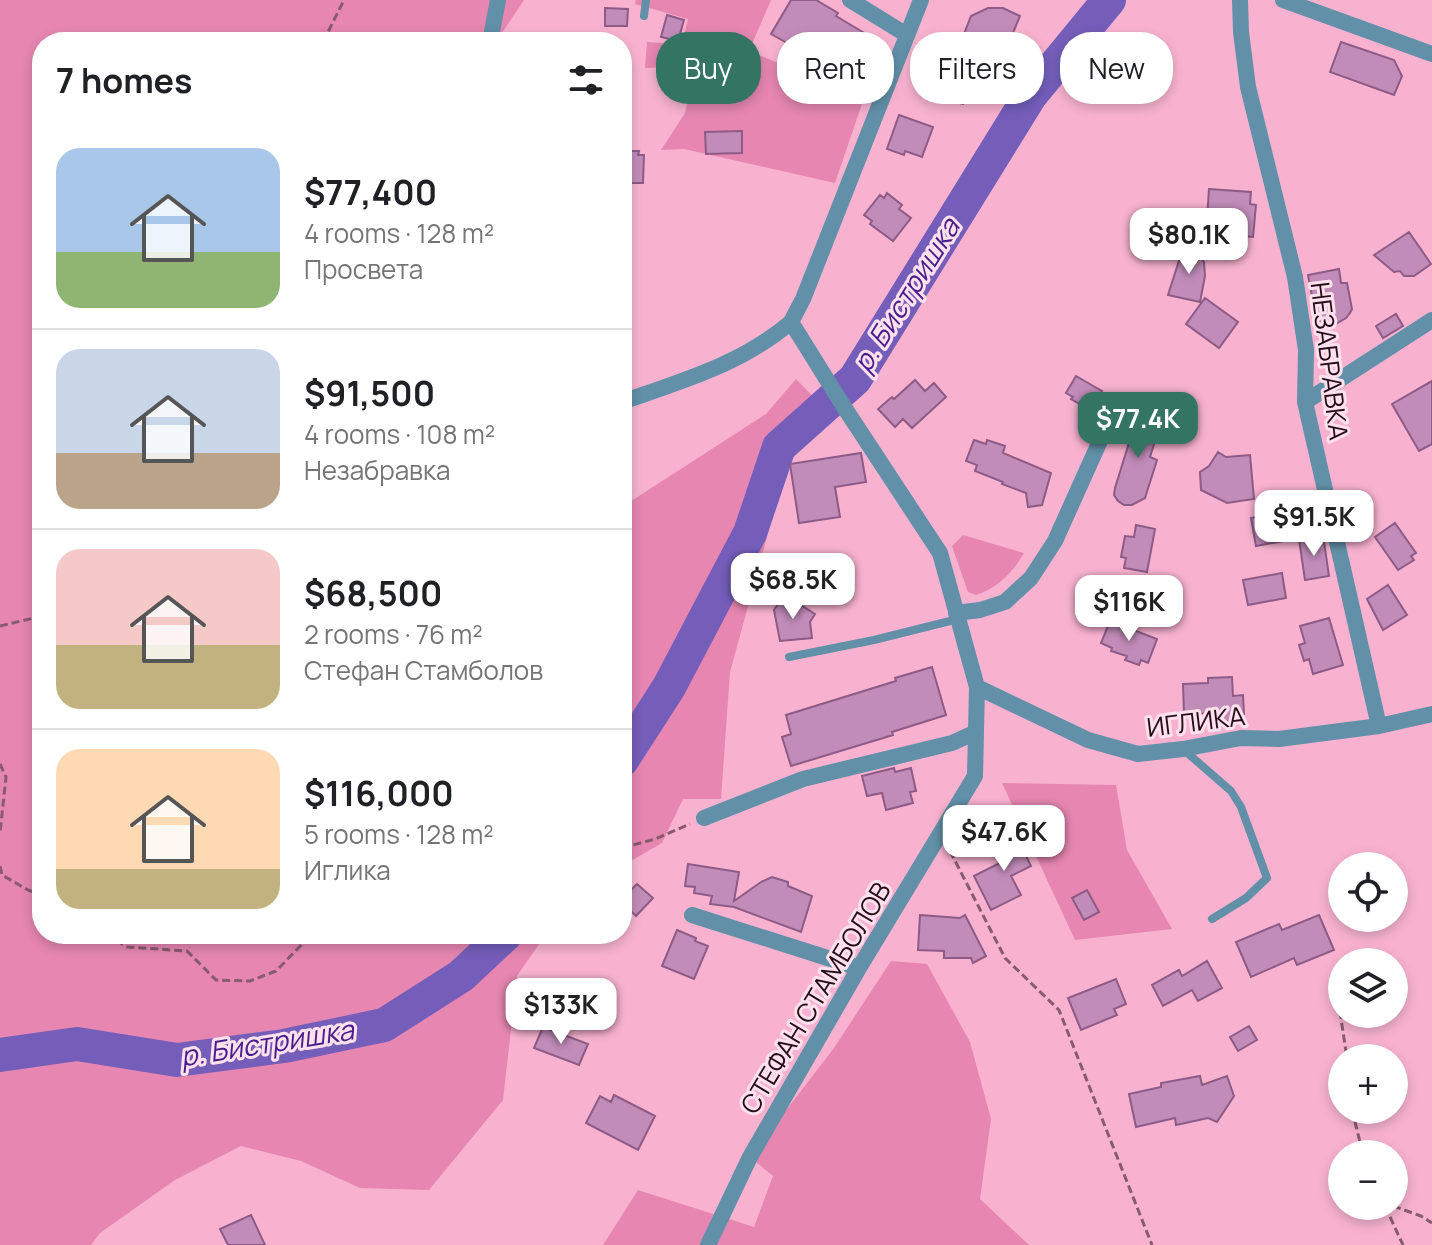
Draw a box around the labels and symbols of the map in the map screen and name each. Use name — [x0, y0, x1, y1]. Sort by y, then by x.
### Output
pin: $80.1K — [1124, 208, 1254, 276]
water label: р. Бистришка — [843, 209, 968, 379]
street label: НЕЗАБРАВКА — [1302, 280, 1358, 442]
pin: $77.4K — [1073, 392, 1203, 460]
pin: $91.5K — [1249, 490, 1379, 558]
pin: $68.5K — [728, 553, 858, 621]
pin: $116K — [1073, 575, 1185, 643]
street label: ИГЛИКА — [1145, 697, 1247, 745]
pin: $47.6K — [939, 805, 1069, 873]
street label: СТЕФАН СТАМБОЛОВ — [732, 875, 899, 1120]
pin: $133K — [505, 978, 617, 1046]
water label: р. Бистришка — [178, 1009, 357, 1074]

